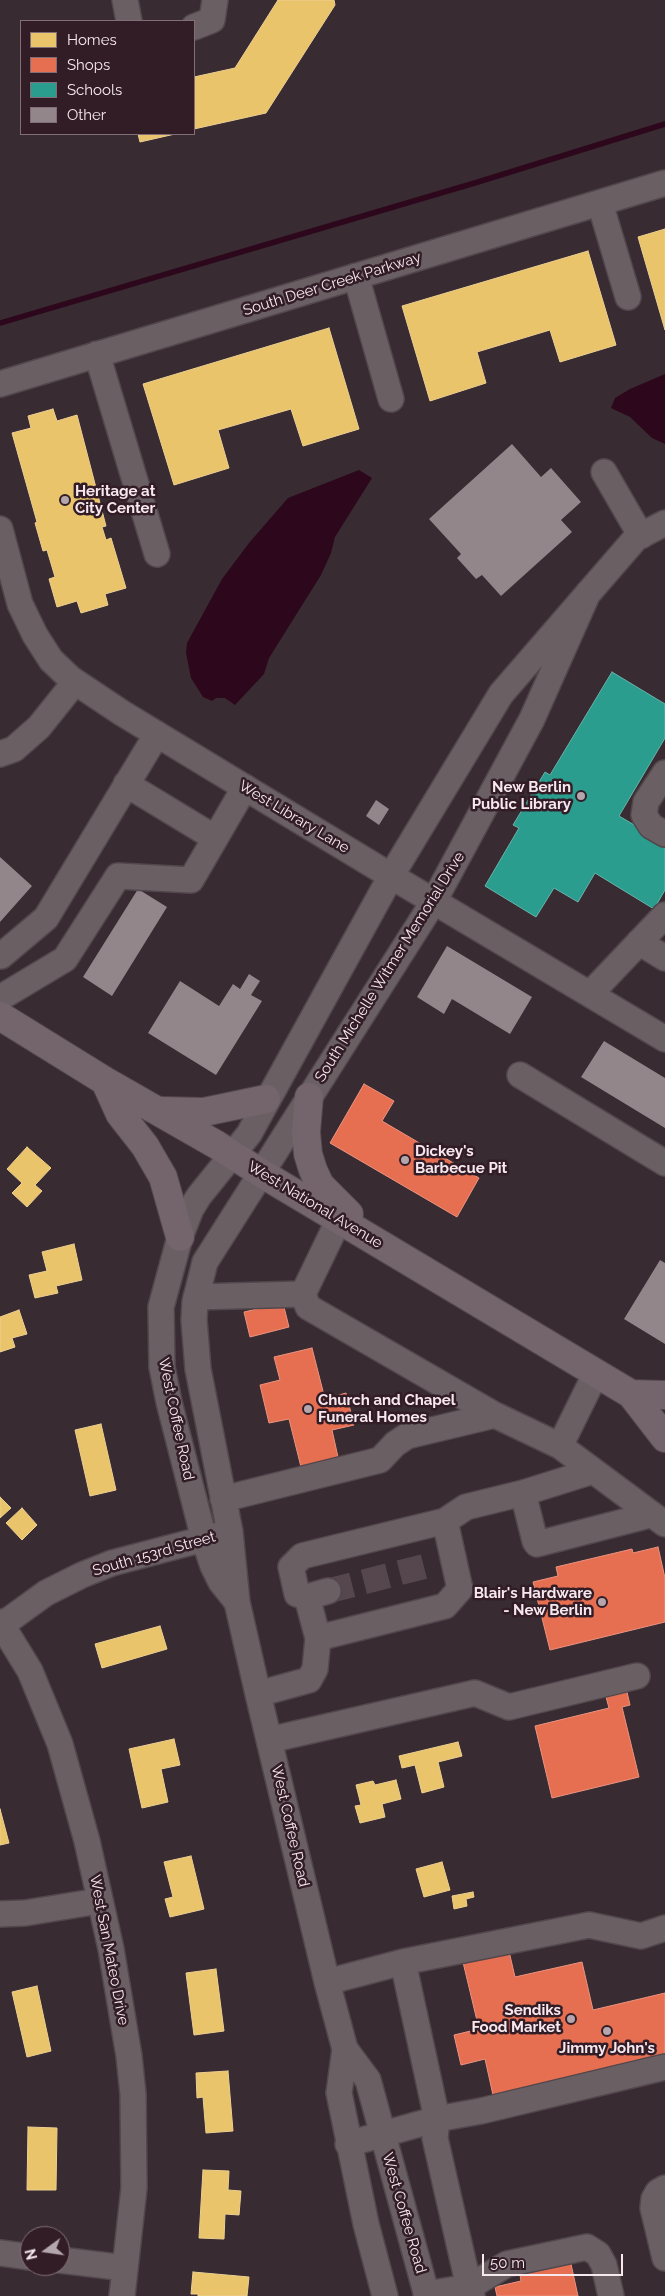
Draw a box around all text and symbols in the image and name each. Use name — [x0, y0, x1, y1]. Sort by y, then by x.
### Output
legend — [20, 20, 195, 135]
text: Homes — [67, 31, 117, 49]
text: Shops — [67, 56, 110, 74]
text: Schools — [67, 81, 122, 99]
text: Other — [67, 106, 106, 124]
street label: South Deer Creek Parkway — [241, 248, 423, 320]
place label: Heritage at City Center — [75, 482, 155, 517]
marker: Heritage at City Center — [59, 494, 71, 506]
street label: West Library Lane — [235, 777, 353, 857]
place label: New Berlin Public Library — [472, 778, 571, 813]
marker: New Berlin Public Library — [575, 790, 587, 802]
street label: South Michelle Witmer Memorial Drive — [311, 849, 469, 1085]
place label: Dickey's Barbecue Pit — [415, 1142, 507, 1177]
marker: Dickey's Barbecue Pit — [399, 1154, 411, 1166]
street label: West National Avenue — [244, 1158, 386, 1252]
street label: West Coffee Road — [154, 1356, 198, 1482]
place label: Church and Chapel Funeral Homes — [318, 1391, 456, 1426]
marker: Church and Chapel Funeral Homes — [302, 1403, 314, 1415]
street label: South 153rd Street — [91, 1528, 217, 1580]
place label: Blair's Hardware - New Berlin — [474, 1584, 592, 1619]
marker: Blair's Hardware - New Berlin — [596, 1596, 608, 1608]
street label: West Coffee Road — [267, 1763, 313, 1889]
street label: West San Mateo Drive — [86, 1873, 132, 2027]
place label: Sendiks Food Market — [471, 2001, 561, 2036]
marker: Sendiks Food Market — [565, 2013, 577, 2025]
marker: Jimmy John's — [601, 2025, 613, 2037]
place label: Jimmy John's — [559, 2039, 655, 2057]
street label: West Coffee Road — [378, 2151, 430, 2275]
north arrow — [20, 2226, 70, 2276]
scale bar — [485, 2244, 626, 2276]
text: N — [22, 2247, 40, 2262]
text: 50 m — [490, 2254, 525, 2272]

